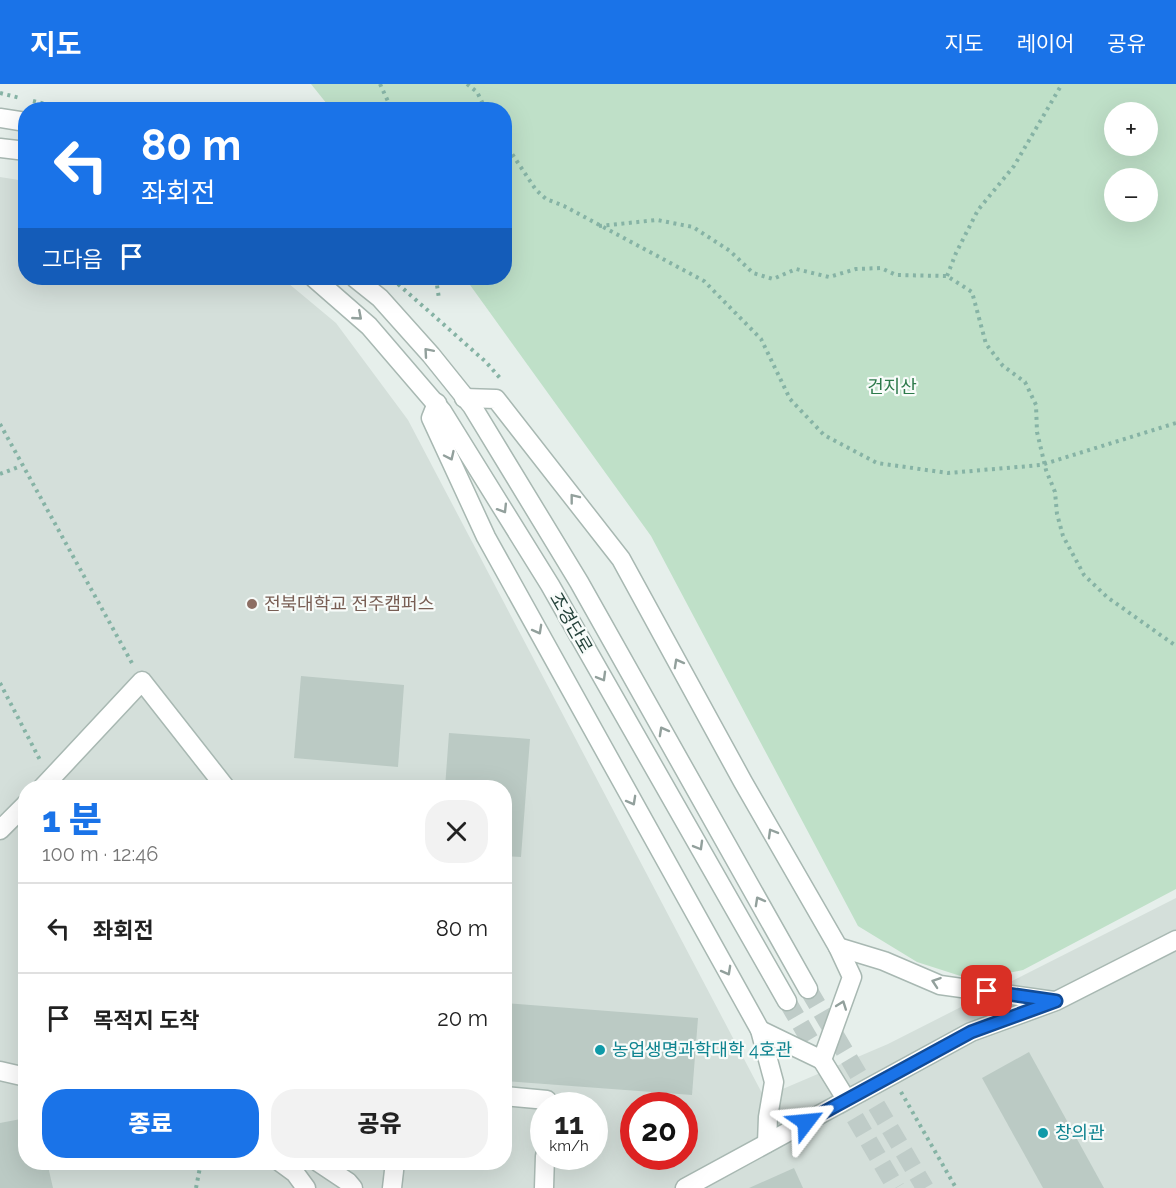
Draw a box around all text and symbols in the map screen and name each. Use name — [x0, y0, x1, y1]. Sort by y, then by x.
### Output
text: 지도 — [30, 28, 82, 61]
text: 지도 — [945, 31, 983, 56]
text: 레이어 — [1016, 31, 1074, 56]
text: 공유 — [1107, 31, 1146, 56]
map controls — [1104, 102, 1158, 222]
button: + — [1104, 102, 1158, 156]
text: 80 m — [141, 121, 241, 170]
icon: left — [42, 126, 120, 204]
button: − — [1104, 168, 1158, 222]
text: 좌회전 — [141, 177, 216, 208]
icon: arrive — [115, 240, 148, 273]
text: 그다음 — [42, 246, 103, 272]
one-way arrow — [351, 309, 362, 320]
one-way arrow — [424, 348, 435, 359]
park label: 건지산 — [867, 376, 917, 397]
one-way arrow — [442, 450, 454, 461]
one-way arrow — [571, 493, 582, 504]
one-way arrow — [495, 503, 507, 513]
street label: 조경단로 — [546, 589, 597, 657]
place label: 전북대학교 전주캠퍼스 — [264, 593, 434, 614]
marker: 전북대학교 전주캠퍼스 — [245, 597, 259, 611]
one-way arrow — [530, 624, 542, 634]
one-way arrow — [673, 658, 685, 669]
one-way arrow — [595, 671, 606, 681]
one-way arrow — [659, 727, 670, 738]
one-way arrow — [625, 795, 636, 805]
text: 1 분 — [42, 798, 102, 840]
button: close — [425, 800, 488, 863]
one-way arrow — [768, 829, 779, 839]
one-way arrow — [691, 840, 703, 851]
text: 100 m · 12:46 — [42, 842, 158, 866]
one-way arrow — [755, 897, 766, 907]
icon: left — [42, 912, 75, 945]
text: 80 m — [436, 915, 488, 941]
text: 좌회전 — [93, 917, 154, 943]
one-way arrow — [720, 965, 731, 975]
pin — [961, 965, 1012, 1016]
icon: arrive — [970, 974, 1003, 1007]
one-way arrow — [931, 977, 942, 990]
one-way arrow — [835, 1000, 848, 1011]
icon: arrive — [42, 1002, 75, 1035]
text: 20 m — [437, 1005, 488, 1031]
text: 목적지 도착 — [93, 1007, 199, 1033]
place label: 농업생명과학대학 4호관 — [612, 1039, 792, 1060]
marker: 농업생명과학대학 4호관 — [593, 1043, 607, 1057]
button: 종료 — [42, 1089, 259, 1158]
button: 공유 — [271, 1089, 488, 1158]
position arrow — [774, 1090, 838, 1154]
speed limit sign: 20 — [620, 1092, 698, 1170]
text: 11 — [554, 1106, 584, 1141]
place label: 창의관 — [1055, 1122, 1105, 1143]
marker: 창의관 — [1036, 1126, 1050, 1140]
text: km/h — [549, 1137, 589, 1155]

